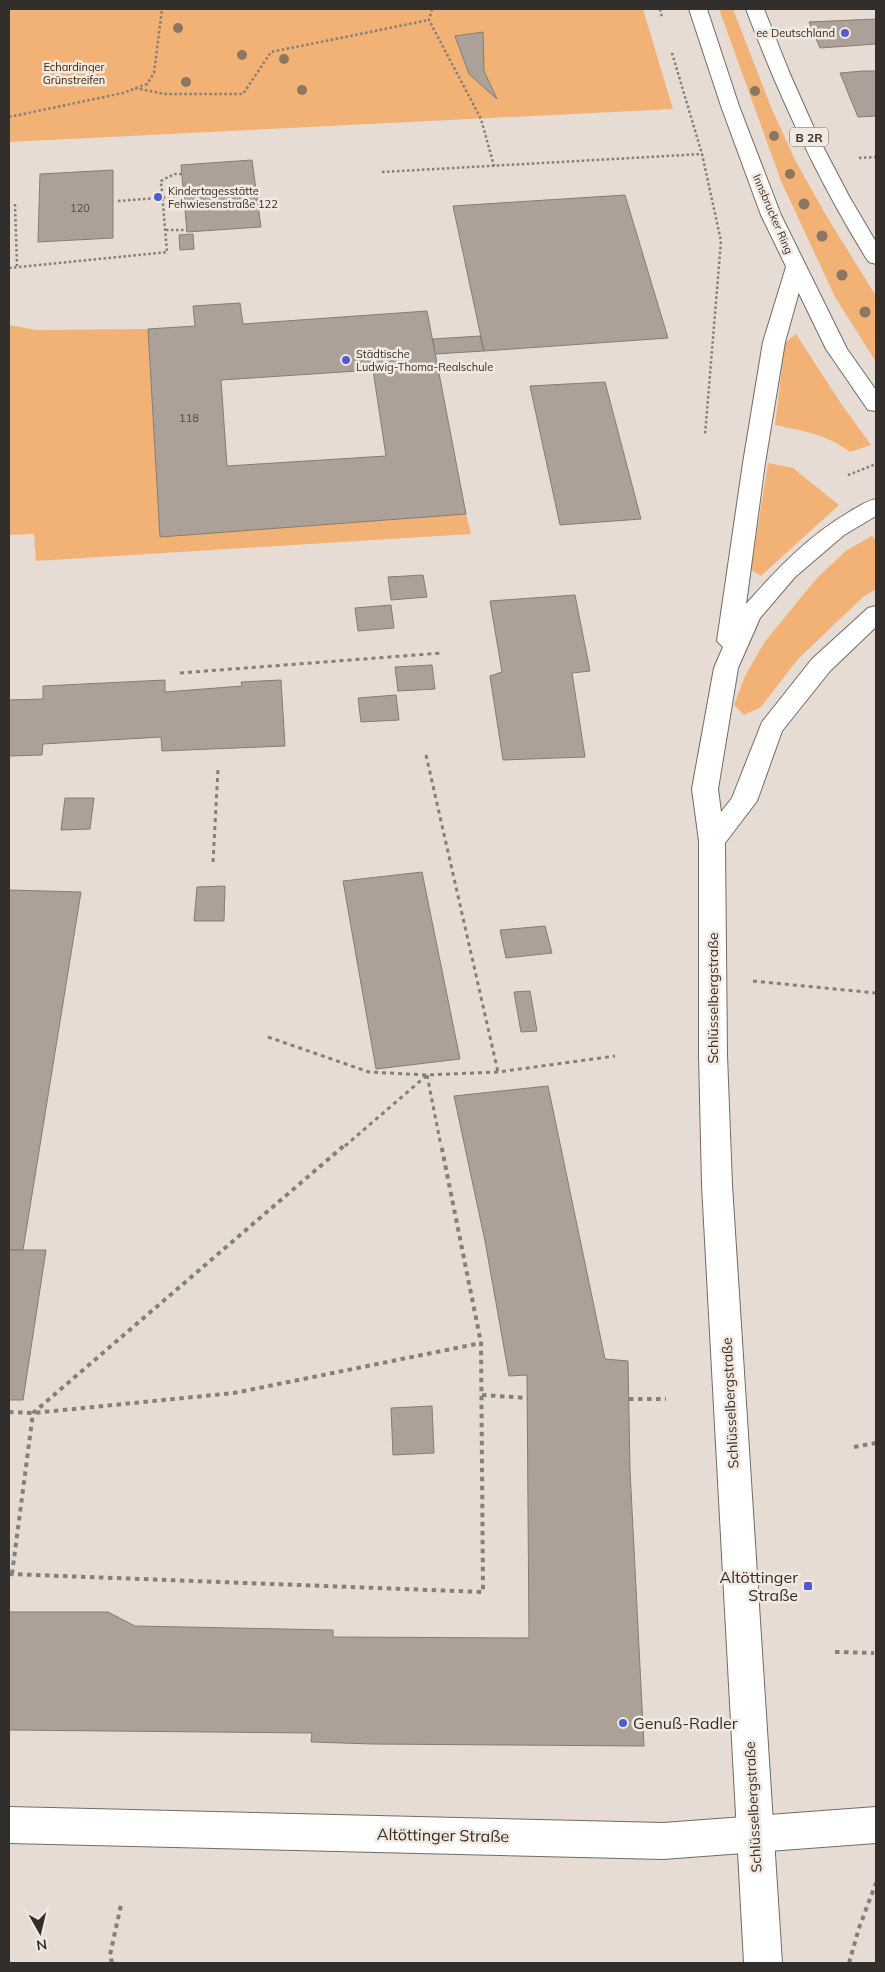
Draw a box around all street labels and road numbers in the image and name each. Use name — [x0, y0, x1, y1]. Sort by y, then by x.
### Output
road number: B 2R — [790, 128, 828, 146]
street label: Innsbrucker Ring — [750, 172, 796, 256]
street label: Schlüsselbergstraße — [704, 932, 722, 1064]
street label: Schlüsselbergstraße — [718, 1337, 742, 1469]
street label: Schlüsselbergstraße — [741, 1741, 765, 1873]
street label: Altöttinger Straße — [377, 1824, 509, 1846]

